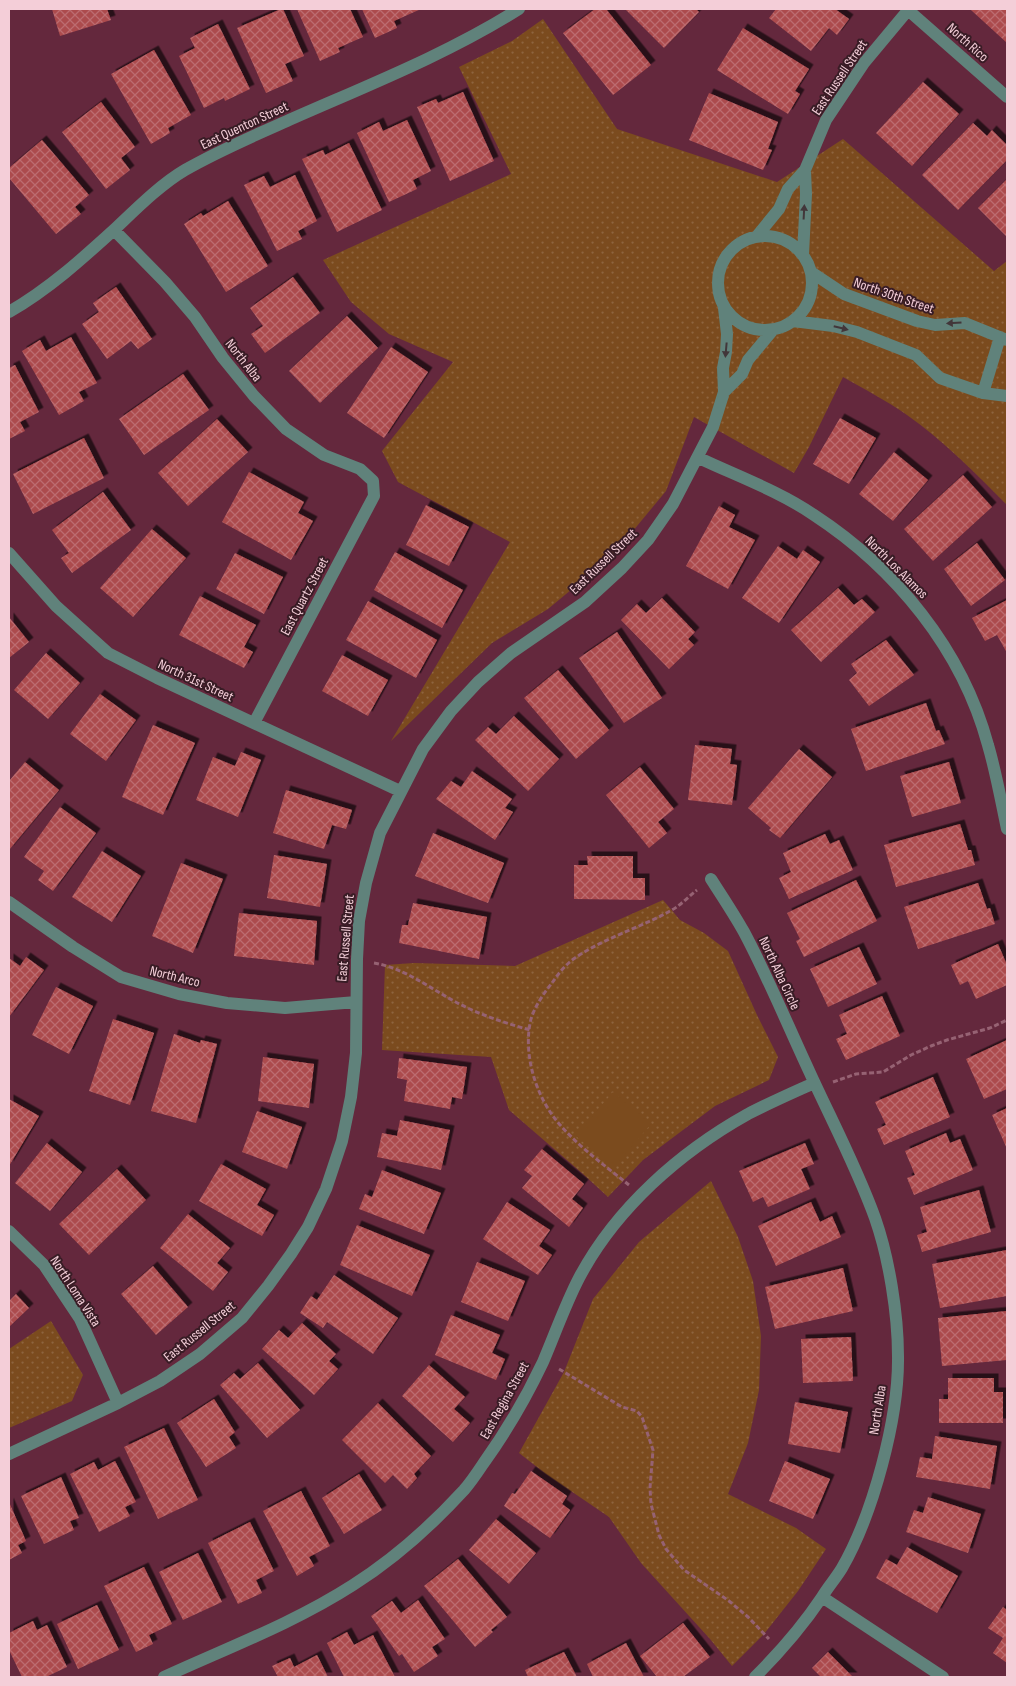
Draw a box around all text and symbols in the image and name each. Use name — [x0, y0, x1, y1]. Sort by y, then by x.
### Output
street label: North Rico — [943, 19, 992, 66]
street label: East Russell Street — [808, 36, 871, 118]
street label: East Quenton Street — [198, 98, 291, 153]
one-way arrow — [801, 204, 809, 220]
street label: North 30th Street — [851, 274, 936, 317]
one-way arrow — [946, 320, 962, 328]
one-way arrow — [834, 324, 849, 332]
street label: North Alba — [222, 336, 266, 385]
one-way arrow — [721, 342, 729, 358]
street label: East Russell Street — [566, 525, 641, 598]
street label: North Los Alamos — [862, 532, 932, 602]
street label: East Quartz Street — [277, 554, 332, 638]
street label: North 31st Street — [155, 656, 236, 705]
street label: East Russell Street — [333, 894, 358, 982]
street label: North Alba Circle — [755, 934, 804, 1013]
street label: North Arco — [148, 962, 202, 991]
street label: North Loma Vista — [47, 1253, 105, 1330]
street label: East Russell Street — [160, 1297, 239, 1365]
street label: East Regina Street — [476, 1359, 533, 1442]
street label: North Alba — [865, 1384, 890, 1436]

